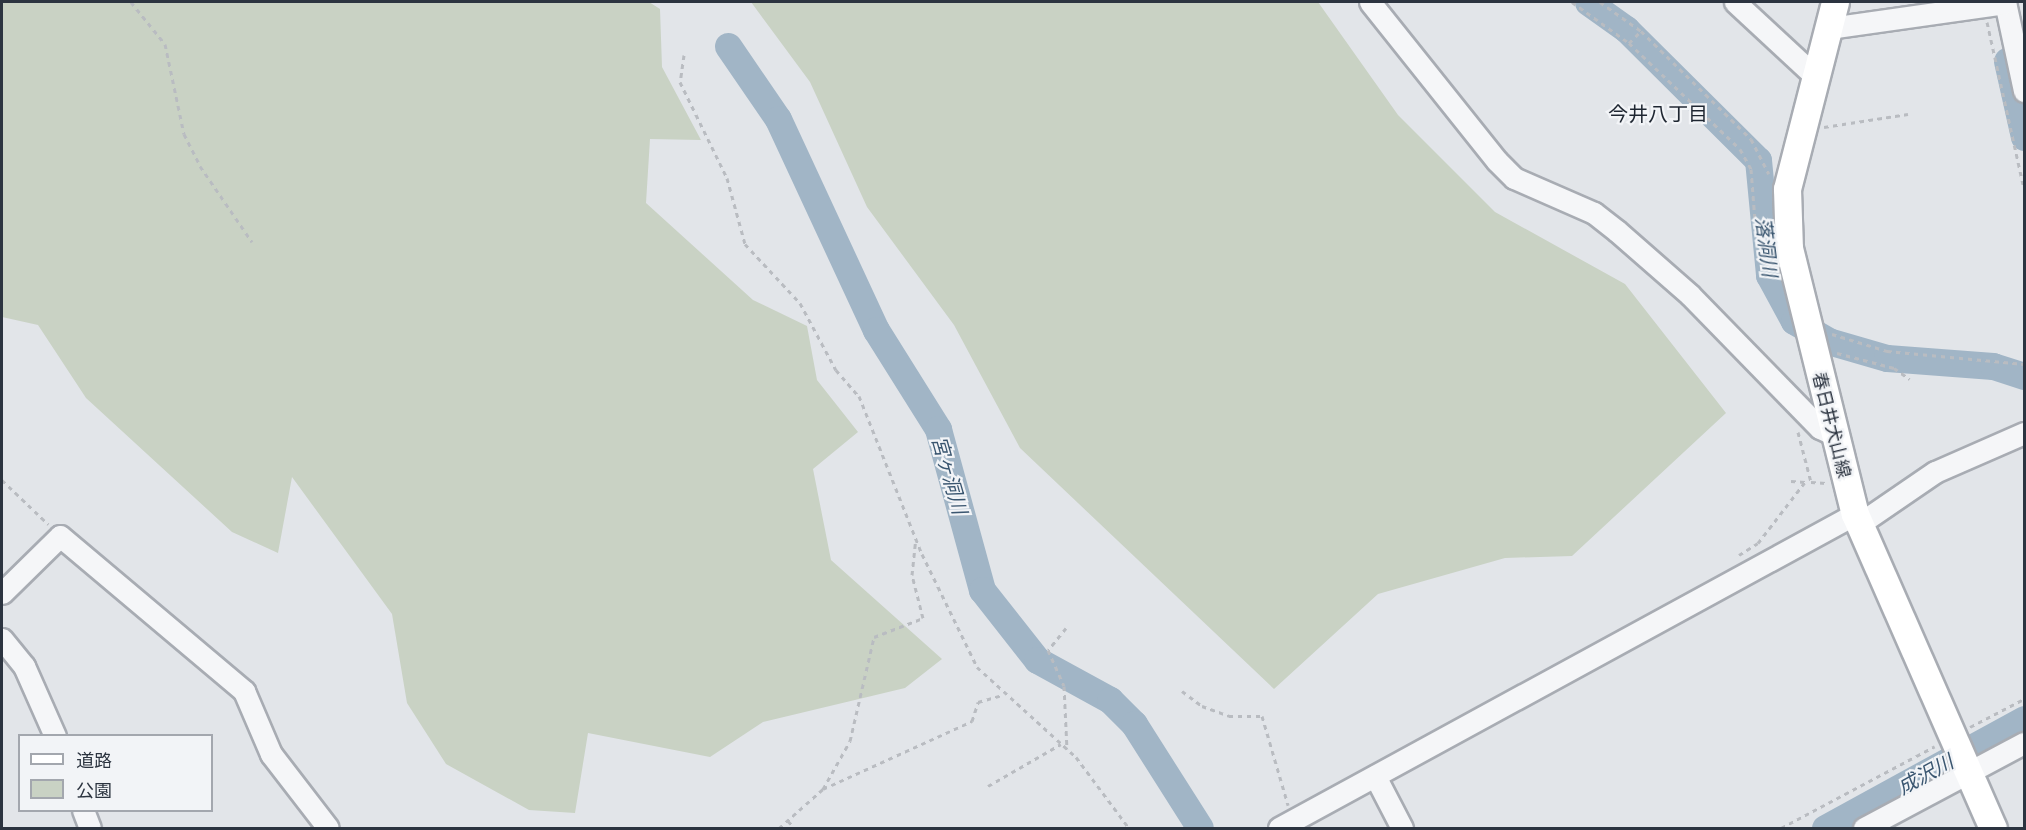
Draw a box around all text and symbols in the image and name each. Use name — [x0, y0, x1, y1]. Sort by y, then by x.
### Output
district label: 今井八丁目 — [1608, 101, 1708, 125]
water label: 落洞川 — [1751, 216, 1783, 278]
street label: 春日井犬山線 — [1807, 370, 1855, 480]
water label: 宮ヶ洞川 — [927, 433, 973, 517]
legend — [18, 734, 213, 812]
text: 道路 — [76, 749, 112, 772]
water label: 成沢川 — [1893, 749, 1957, 799]
text: 公園 — [76, 779, 112, 802]

